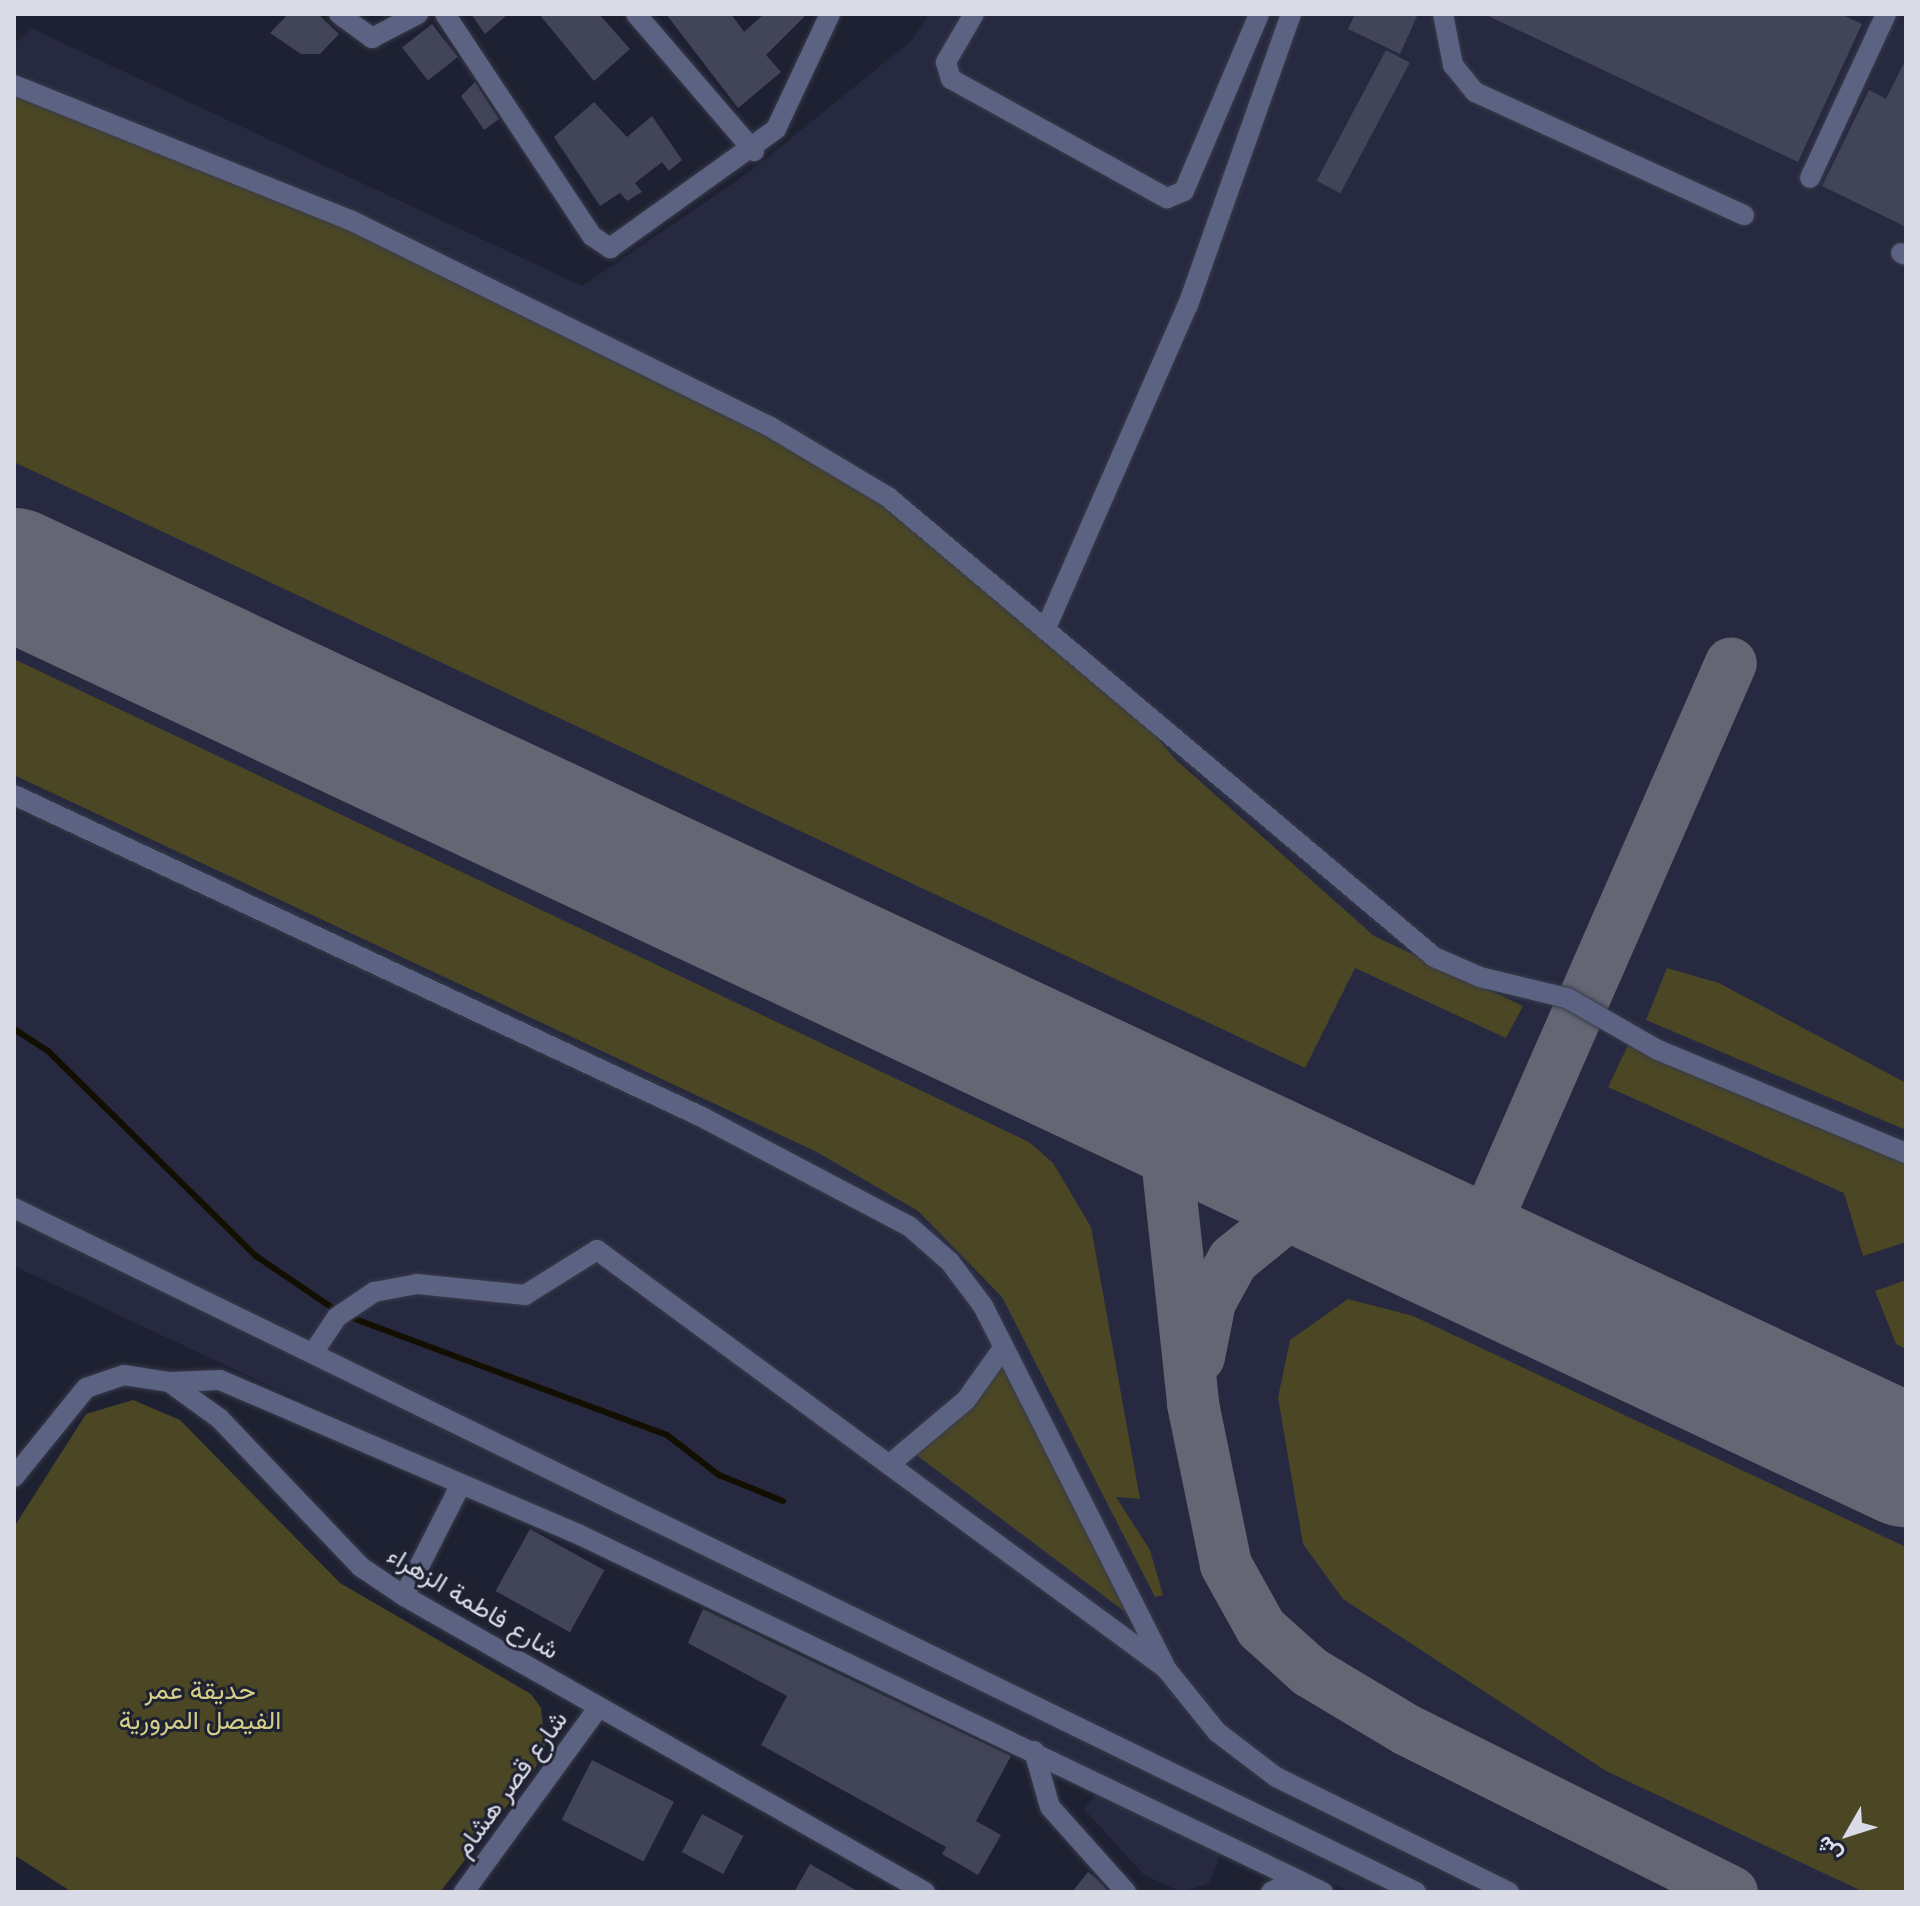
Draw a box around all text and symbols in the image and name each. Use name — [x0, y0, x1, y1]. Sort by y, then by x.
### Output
street label: شارع فاطمة الزهراء — [382, 1540, 564, 1666]
park label: حديقة عمر الفيصل المرورية — [119, 1675, 281, 1736]
street label: شارع قصر هشام — [448, 1705, 574, 1863]
north arrow — [1808, 1794, 1888, 1874]
text: ش — [1810, 1831, 1848, 1868]

